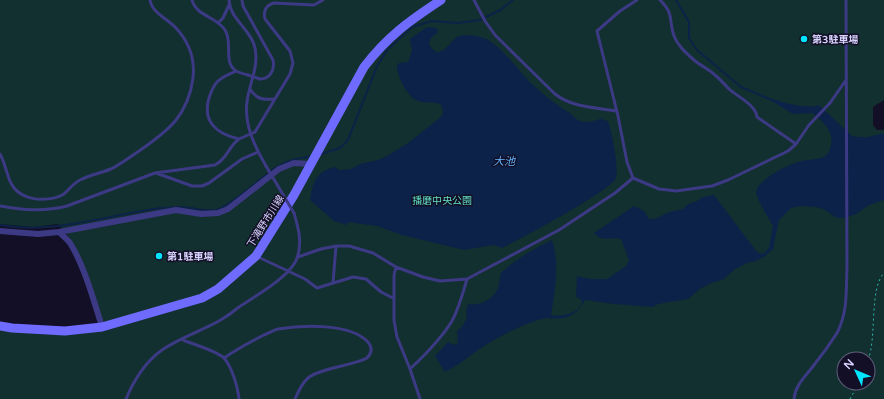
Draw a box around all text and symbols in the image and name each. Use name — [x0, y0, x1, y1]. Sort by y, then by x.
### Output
marker: 第3駐車場 — [799, 34, 809, 44]
place label: 第3駐車場 — [812, 34, 858, 46]
water label: 大池 — [493, 155, 516, 168]
street label: 下滝野市川線 — [245, 193, 287, 250]
park label: 播磨中央公園 — [412, 195, 472, 207]
marker: 第1駐車場 — [154, 251, 164, 261]
place label: 第1駐車場 — [167, 251, 213, 263]
north arrow — [836, 351, 876, 391]
text: N — [841, 357, 857, 372]

